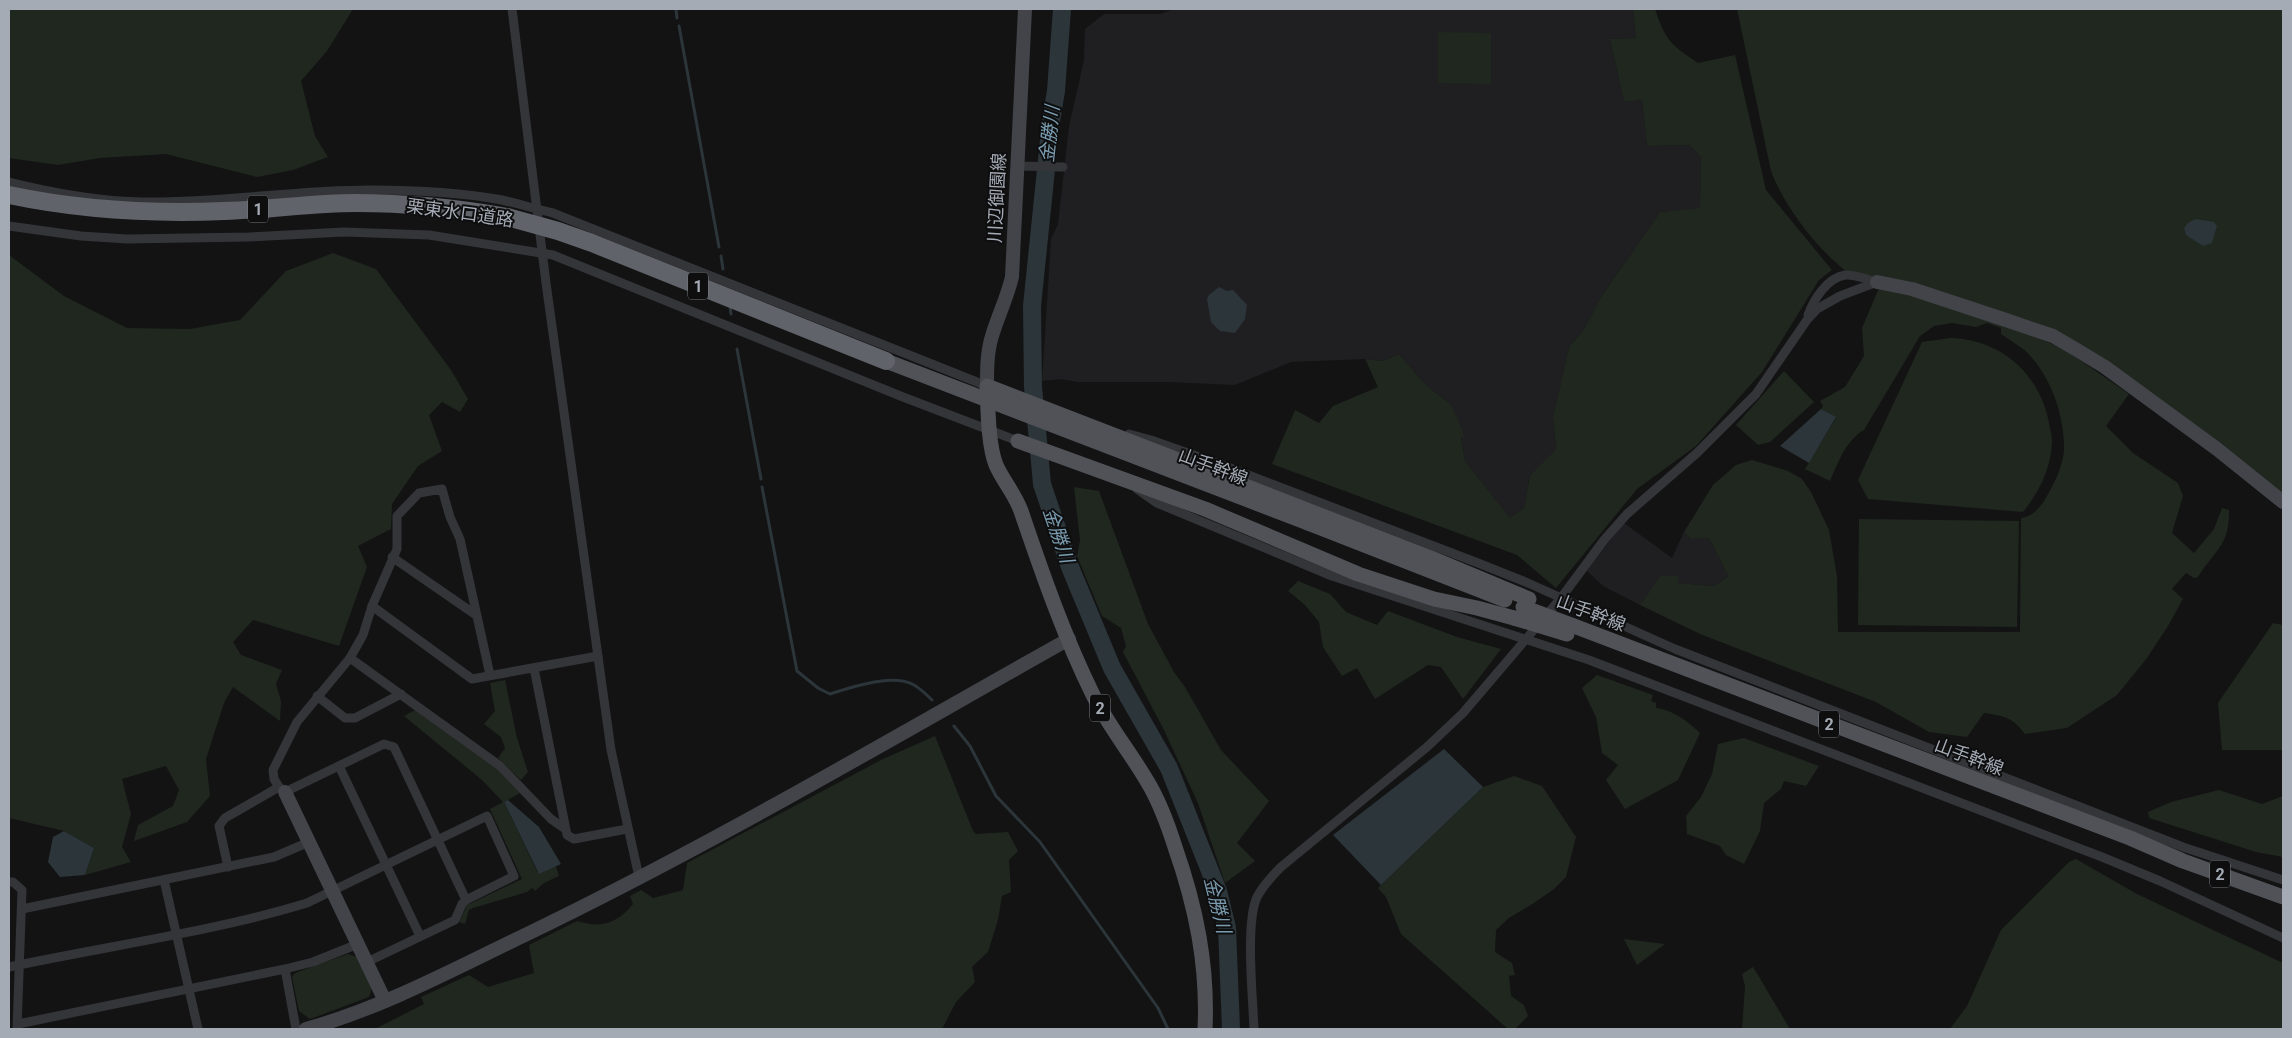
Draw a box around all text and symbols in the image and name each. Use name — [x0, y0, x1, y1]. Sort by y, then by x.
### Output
water label: 金勝川 — [1035, 103, 1064, 164]
street label: 川辺御園線 — [984, 152, 1009, 243]
road number: 1 — [248, 195, 268, 222]
street label: 栗東水口道路 — [405, 195, 515, 230]
road number: 1 — [688, 272, 708, 300]
street label: 山手幹線 — [1176, 444, 1251, 489]
water label: 金勝川 — [1038, 504, 1079, 568]
street label: 山手幹線 — [1554, 590, 1629, 635]
road number: 2 — [1090, 694, 1110, 721]
road number: 2 — [1819, 711, 1839, 738]
street label: 山手幹線 — [1932, 734, 2007, 779]
road number: 2 — [2210, 861, 2230, 888]
water label: 金勝川 — [1199, 875, 1236, 937]

